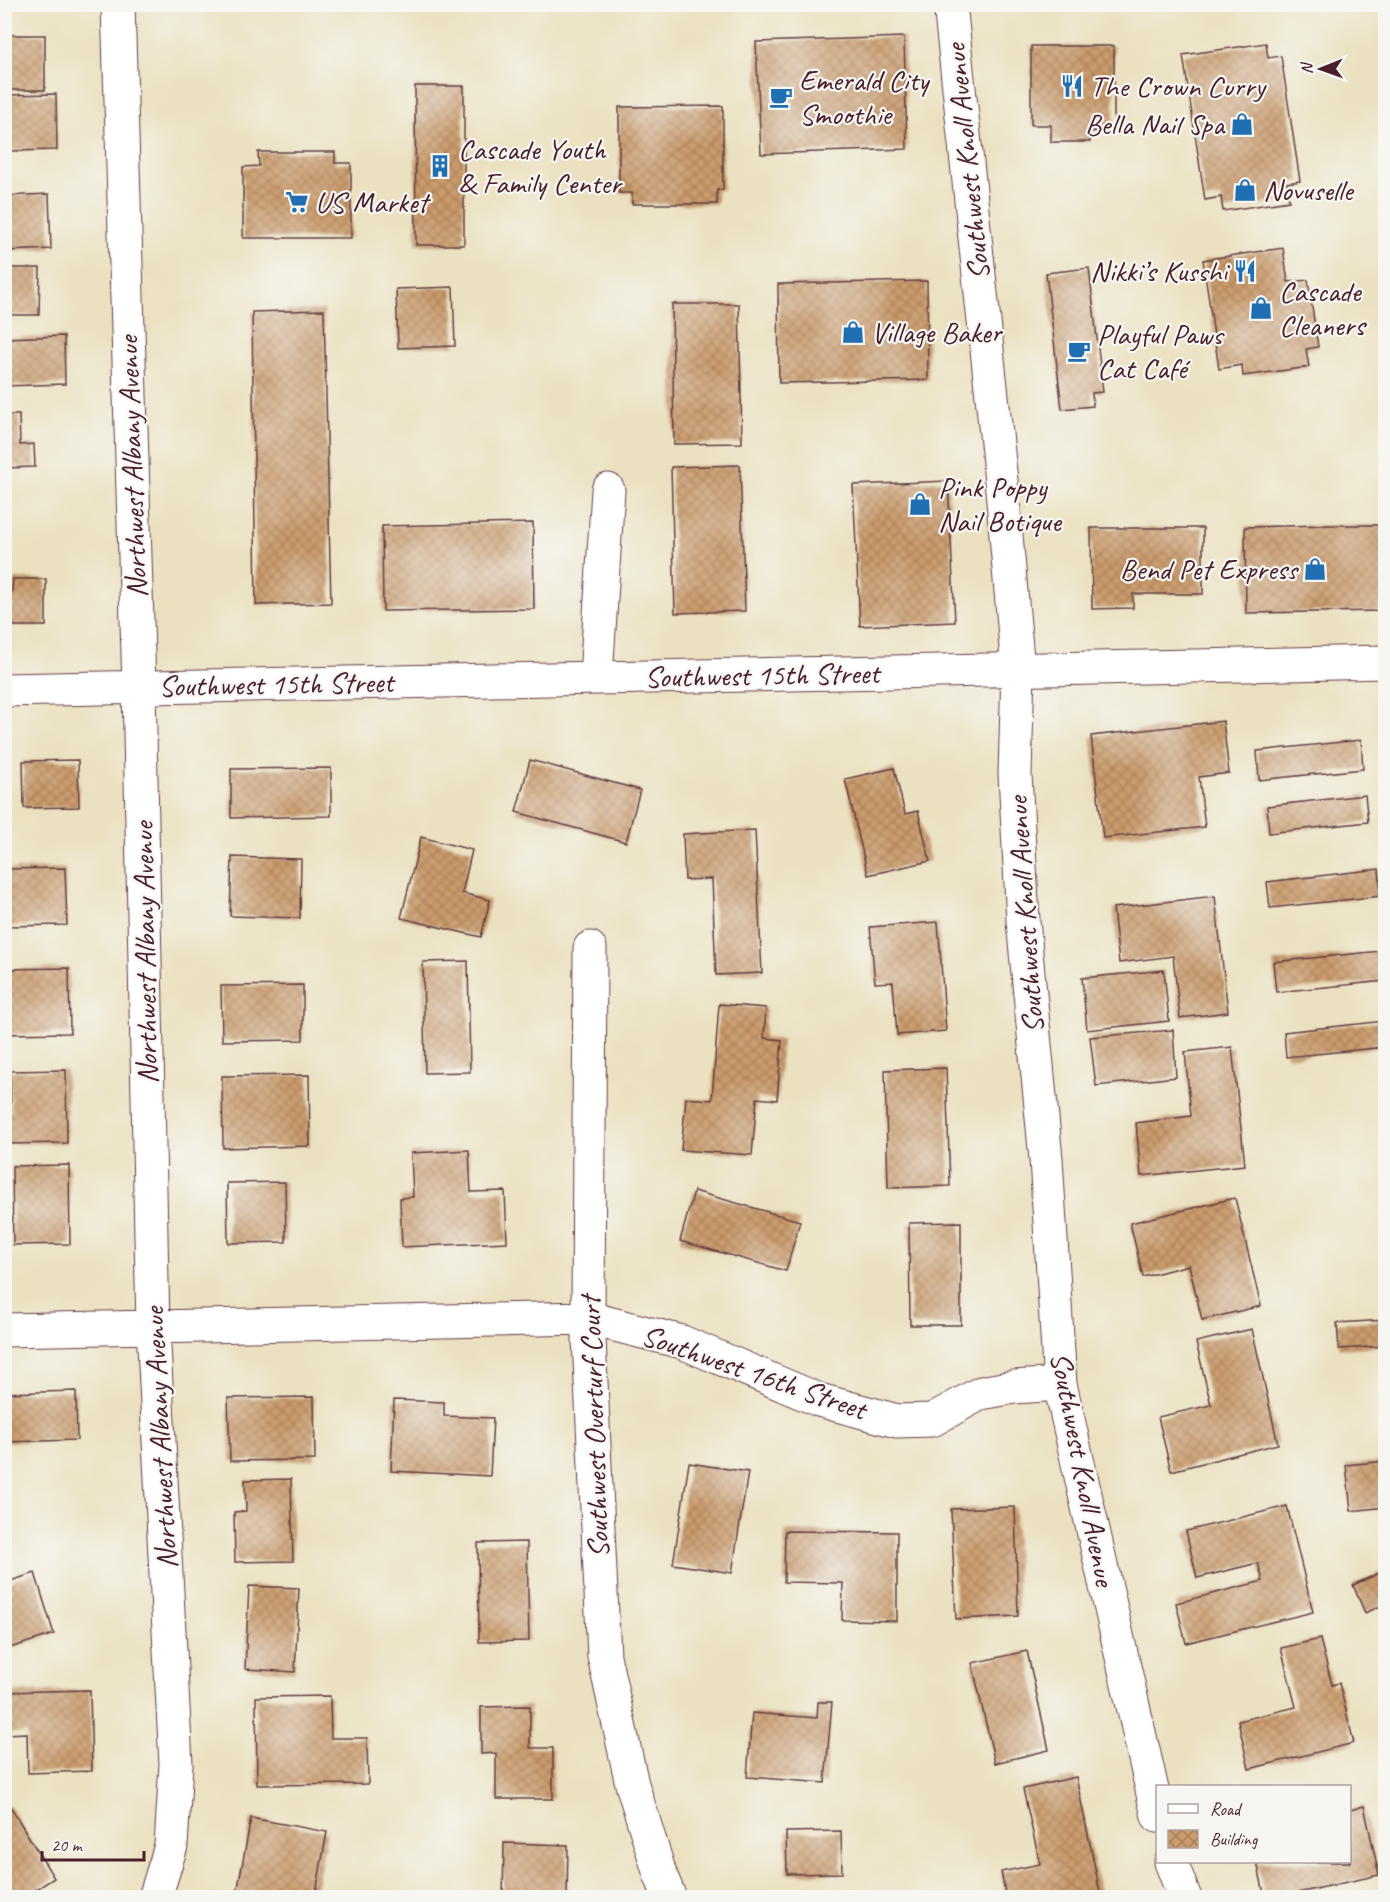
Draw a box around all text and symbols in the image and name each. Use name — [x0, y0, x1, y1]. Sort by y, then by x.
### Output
north arrow — [1291, 39, 1351, 99]
street label: Southwest Knoll Avenue — [935, 40, 998, 282]
place label: Emerald City Smoothie — [799, 61, 931, 133]
text: N — [1297, 61, 1317, 74]
place label: The Crown Curry — [1090, 67, 1268, 105]
restaurant icon: The Crown Curry — [1059, 73, 1085, 99]
cafe icon: Emerald City Smoothie — [768, 84, 794, 110]
place label: Bella Nail Spa — [1085, 105, 1226, 143]
shop icon: Bella Nail Spa — [1229, 111, 1255, 137]
place label: Cascade Youth & Family Center — [458, 130, 623, 202]
building icon: Cascade Youth & Family Center — [427, 153, 453, 179]
place label: Novuselle — [1263, 171, 1355, 209]
shop icon: Novuselle — [1232, 177, 1258, 203]
place label: US Market — [315, 183, 432, 221]
supermarket icon: US Market — [284, 189, 310, 215]
place label: Nikki’s Kusshi — [1090, 252, 1230, 290]
restaurant icon: Nikki’s Kusshi — [1232, 258, 1258, 284]
place label: Cascade Cleaners — [1279, 272, 1367, 344]
shop icon: Cascade Cleaners — [1248, 295, 1274, 321]
place label: Village Baker — [871, 313, 1004, 351]
place label: Playful Paws Cat Café — [1097, 315, 1225, 387]
shop icon: Village Baker — [840, 319, 866, 345]
street label: Northwest Albany Avenue — [108, 333, 156, 599]
cafe icon: Playful Paws Cat Café — [1066, 338, 1092, 364]
place label: Pink Poppy Nail Botique — [938, 468, 1063, 540]
shop icon: Pink Poppy Nail Botique — [907, 491, 933, 517]
place label: Bend Pet Express — [1120, 550, 1300, 588]
shop icon: Bend Pet Express — [1302, 556, 1328, 582]
street label: Southwest 15th Street — [644, 654, 883, 696]
street label: Southwest 15th Street — [158, 663, 397, 705]
street label: Southwest Knoll Avenue — [998, 793, 1052, 1035]
street label: Northwest Albany Avenue — [124, 819, 166, 1084]
street label: Southwest Overturf Court — [570, 1291, 618, 1559]
street label: Northwest Albany Avenue — [134, 1304, 186, 1570]
street label: Southwest 16th Street — [637, 1316, 874, 1429]
street label: Southwest Knoll Avenue — [1042, 1349, 1125, 1591]
legend — [1156, 1785, 1351, 1863]
text: Road — [1210, 1798, 1243, 1820]
scale bar — [42, 1824, 144, 1862]
text: Building — [1210, 1828, 1259, 1850]
text: 20 m — [51, 1834, 84, 1856]

